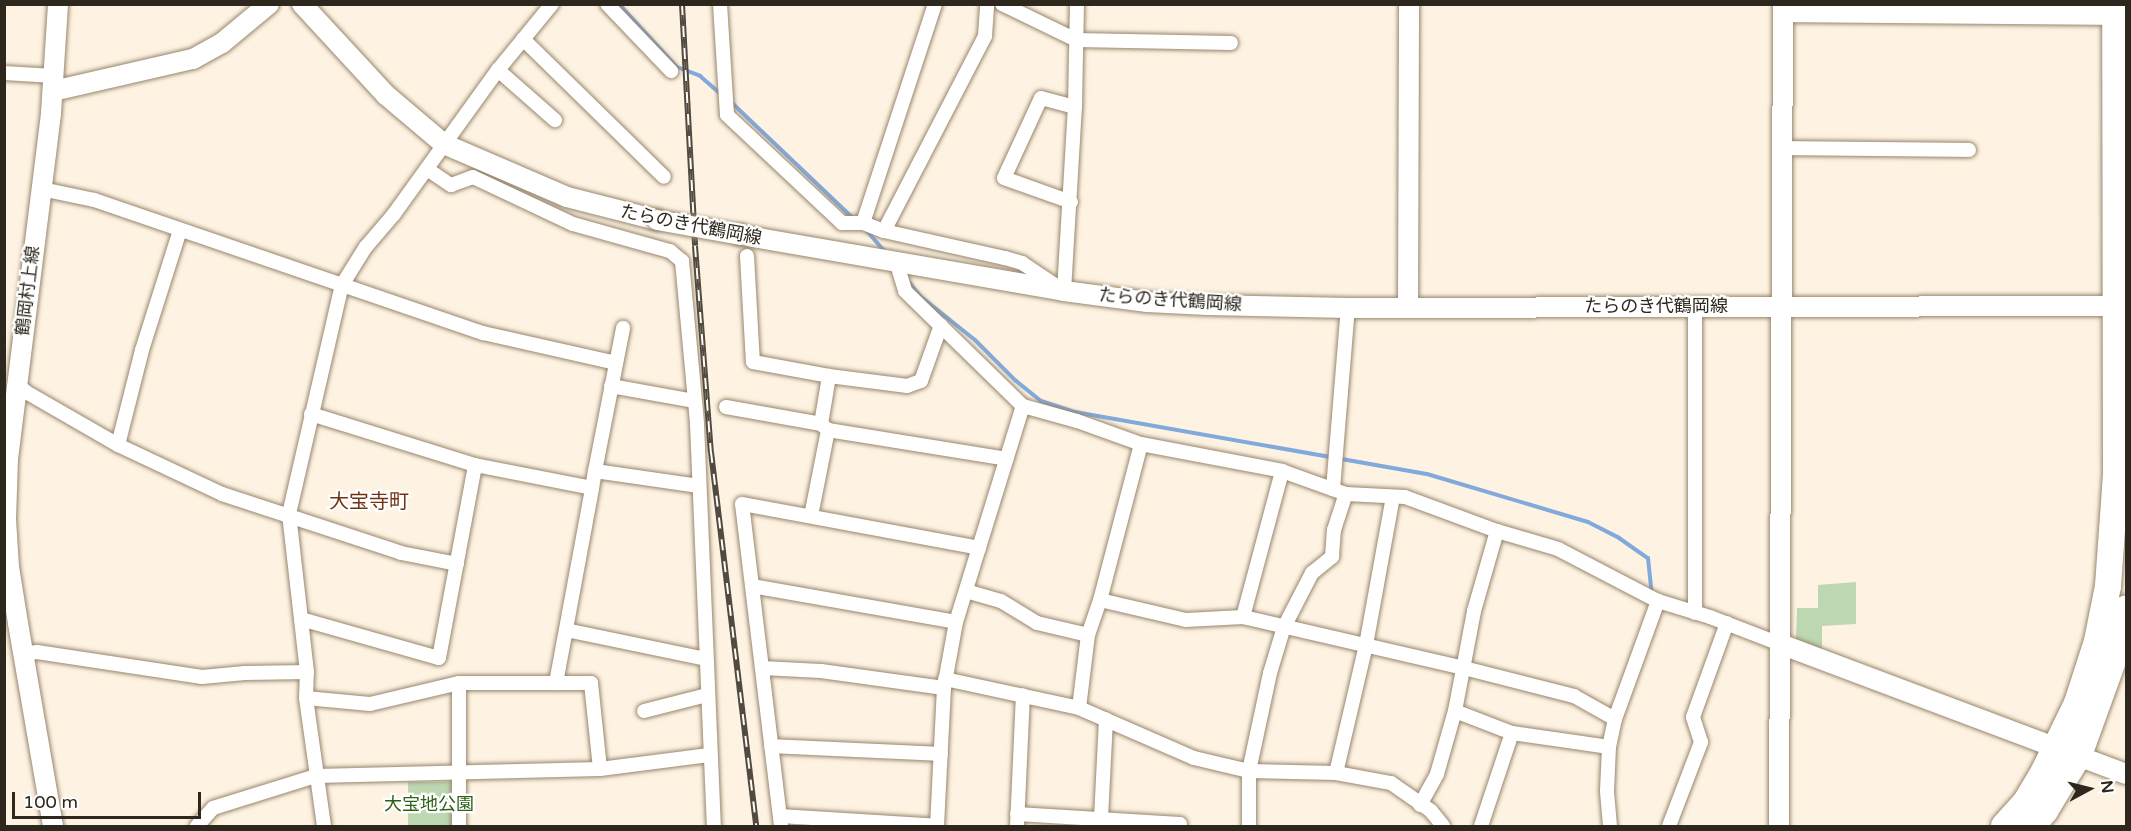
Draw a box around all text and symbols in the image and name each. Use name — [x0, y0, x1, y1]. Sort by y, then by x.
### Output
street label: たらのき代鶴岡線 — [618, 201, 764, 249]
street label: 鶴岡村上線 — [12, 245, 44, 337]
street label: たらのき代鶴岡線 — [1097, 284, 1243, 316]
street label: たらのき代鶴岡線 — [1584, 295, 1728, 317]
district label: 大宝寺町 — [329, 490, 409, 514]
north arrow — [2059, 759, 2119, 819]
text: N — [2096, 779, 2118, 794]
scale bar — [15, 780, 204, 818]
text: 100 m — [23, 791, 78, 813]
park label: 大宝地公園 — [384, 793, 474, 815]

